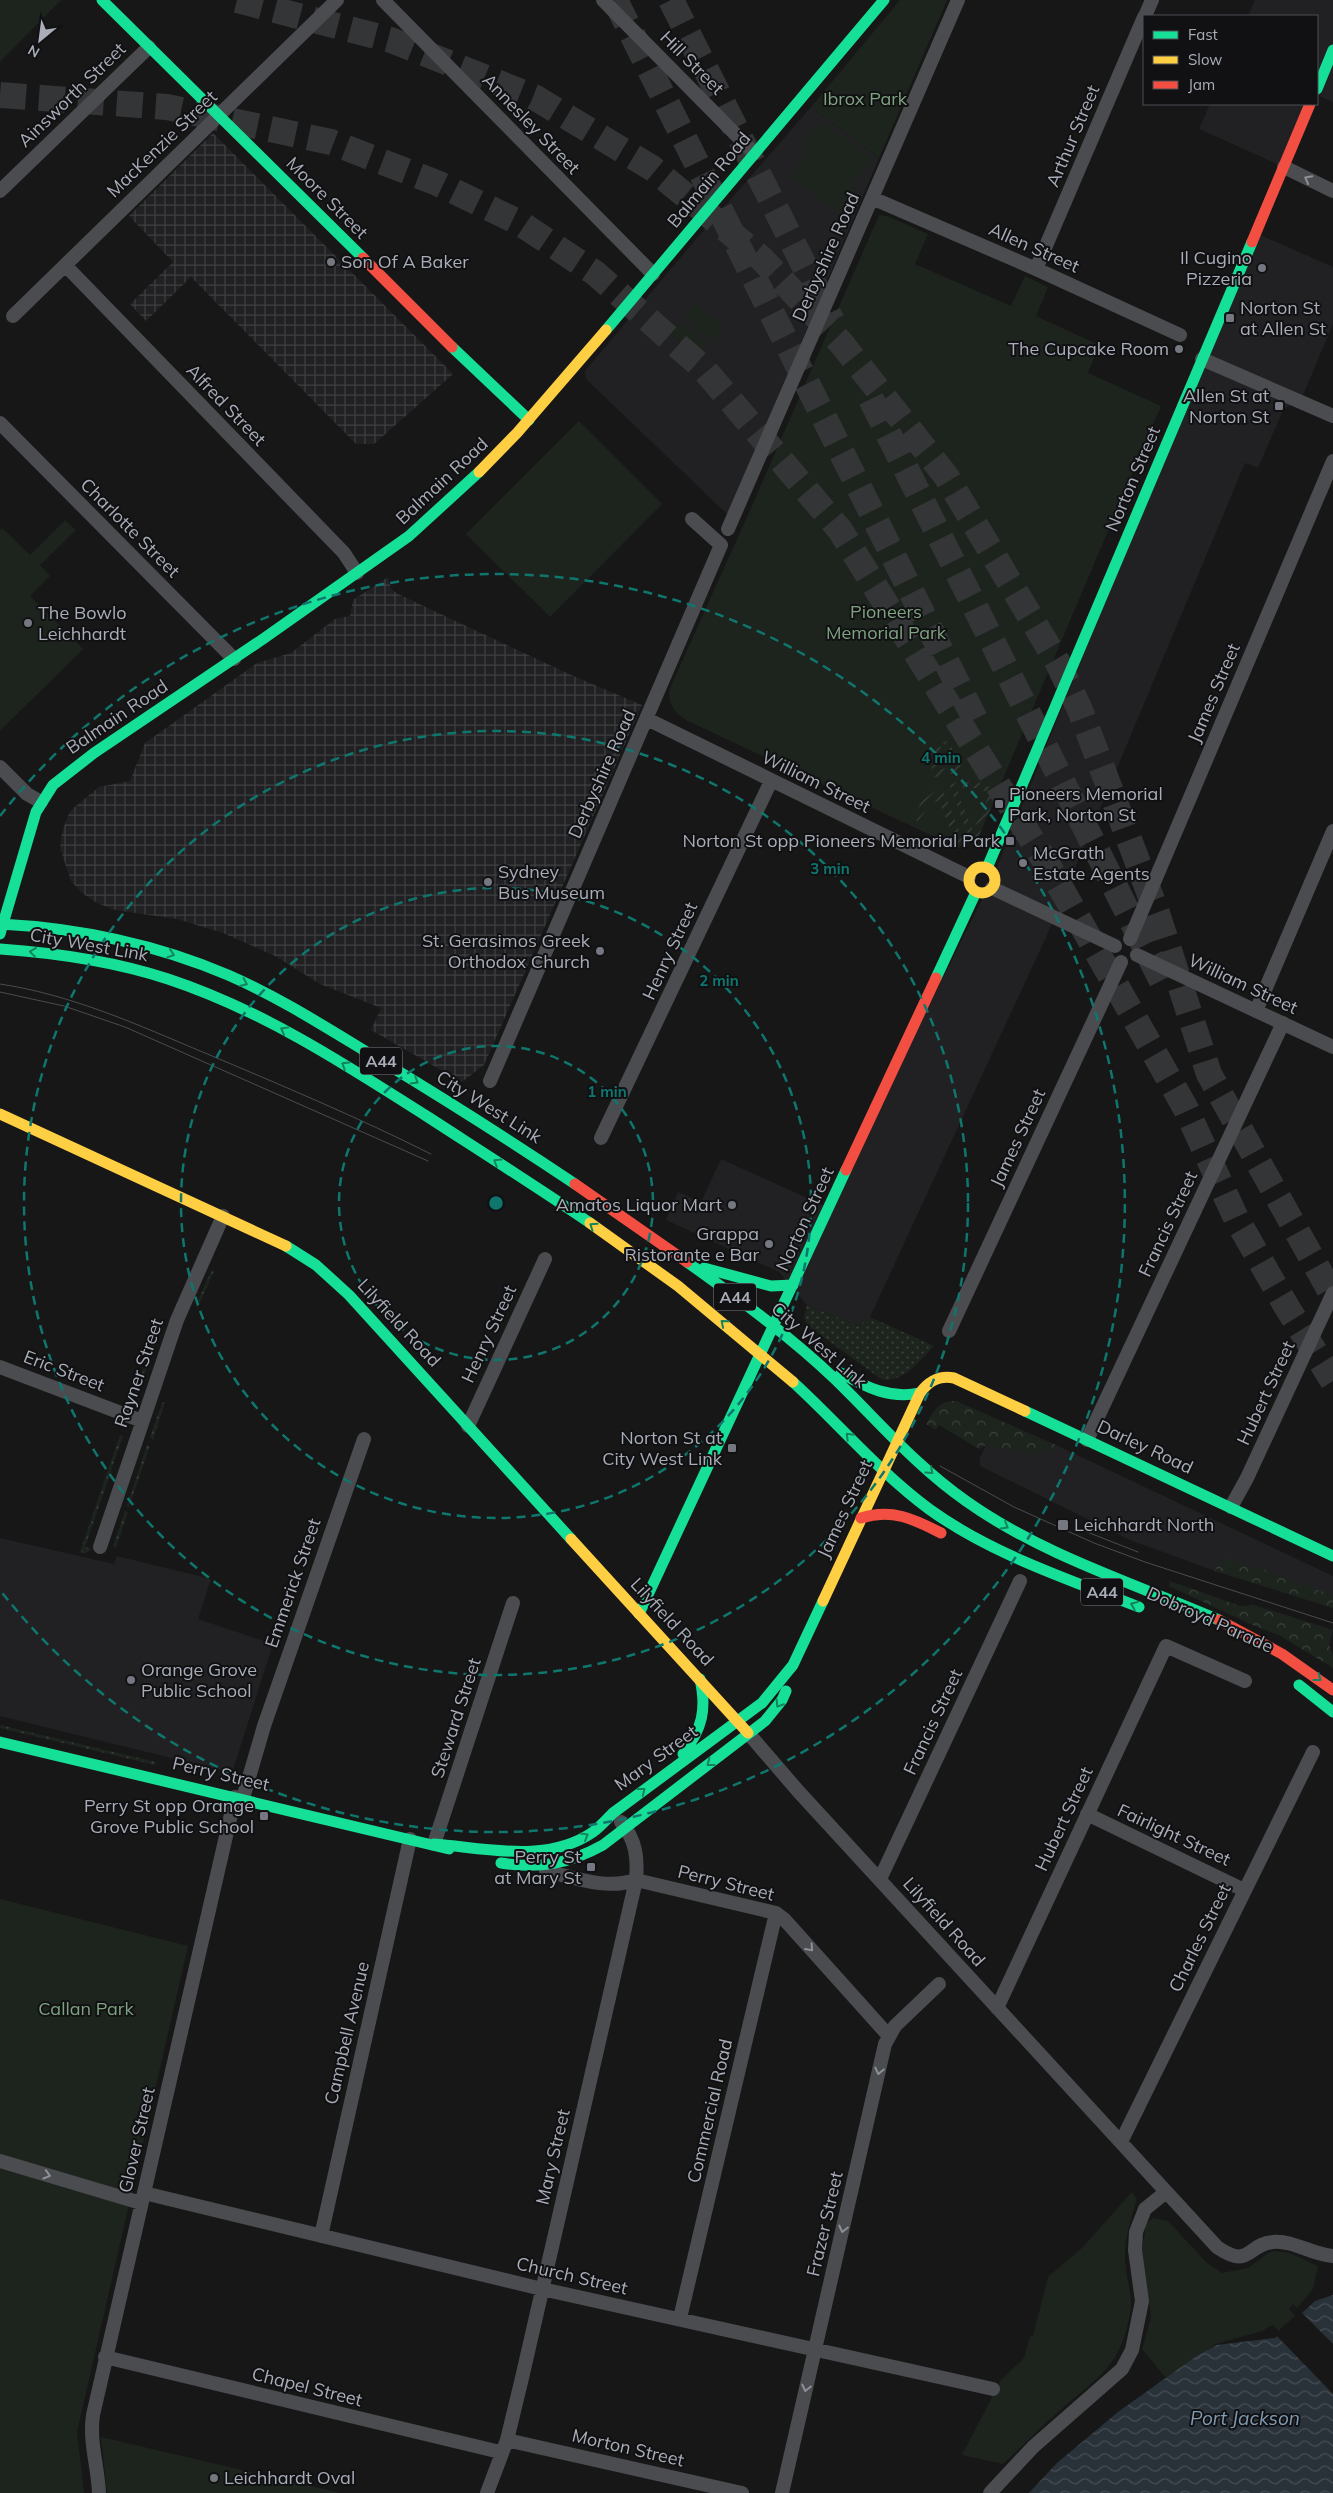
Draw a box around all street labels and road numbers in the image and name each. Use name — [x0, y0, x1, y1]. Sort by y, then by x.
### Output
street label: Hill Street — [656, 26, 729, 99]
street label: Ainsworth Street — [13, 37, 130, 152]
street label: Annesley Street — [478, 69, 585, 179]
street label: Arthur Street — [1041, 81, 1104, 190]
street label: MacKenzie Street — [102, 85, 222, 202]
street label: Balmain Road — [662, 127, 755, 232]
street label: Moore Street — [282, 152, 373, 243]
street label: Derbyshire Road — [787, 189, 864, 325]
street label: Allen Street — [985, 217, 1083, 278]
street label: Alfred Street — [182, 359, 271, 450]
street label: Norton Street — [1100, 423, 1165, 535]
street label: Balmain Road — [391, 432, 493, 529]
street label: Charlotte Street — [76, 473, 185, 582]
street label: James Street — [1182, 640, 1245, 746]
street label: Balmain Road — [62, 674, 172, 759]
street label: Derbyshire Road — [563, 706, 640, 842]
street label: William Street — [758, 745, 874, 818]
street label: Henry Street — [637, 898, 702, 1003]
street label: City West Link — [28, 923, 151, 966]
street label: William Street — [1185, 948, 1302, 1019]
road number: A44 — [360, 1048, 402, 1074]
street label: City West Link — [432, 1065, 547, 1148]
street label: James Street — [985, 1085, 1050, 1191]
street label: Norton Street — [770, 1163, 839, 1275]
street label: Francis Street — [1133, 1167, 1202, 1280]
street label: Lilyfield Road — [353, 1274, 446, 1371]
street label: Henry Street — [456, 1281, 521, 1386]
road number: A44 — [714, 1284, 756, 1310]
street label: City West Link — [767, 1297, 873, 1393]
street label: Rayner Street — [109, 1315, 168, 1430]
street label: Hubert Street — [1231, 1337, 1300, 1449]
street label: Eric Street — [20, 1345, 108, 1396]
street label: Darley Road — [1094, 1414, 1197, 1479]
street label: James Street — [812, 1456, 877, 1562]
street label: Emmerick Street — [260, 1515, 325, 1651]
street label: Lilyfield Road — [626, 1573, 719, 1670]
road number: A44 — [1081, 1578, 1123, 1605]
street label: Dobroyd Parade — [1143, 1581, 1277, 1658]
street label: Steward Street — [425, 1655, 486, 1781]
street label: Francis Street — [898, 1665, 967, 1778]
street label: Mary Street — [610, 1720, 702, 1796]
street label: Perry Street — [170, 1751, 272, 1796]
street label: Hubert Street — [1029, 1763, 1098, 1875]
street label: Fairlight Street — [1114, 1798, 1234, 1871]
street label: Perry Street — [675, 1859, 777, 1906]
street label: Lilyfield Road — [898, 1872, 990, 1971]
street label: Charles Street — [1163, 1880, 1236, 1996]
street label: Campbell Avenue — [319, 1959, 374, 2107]
street label: Commercial Road — [682, 2037, 737, 2185]
street label: Glover Street — [113, 2085, 160, 2195]
street label: Mary Street — [530, 2107, 575, 2207]
street label: Frazer Street — [801, 2169, 848, 2279]
street label: Church Street — [514, 2252, 630, 2299]
street label: Chapel Street — [250, 2362, 365, 2411]
street label: Morton Street — [570, 2423, 686, 2472]

